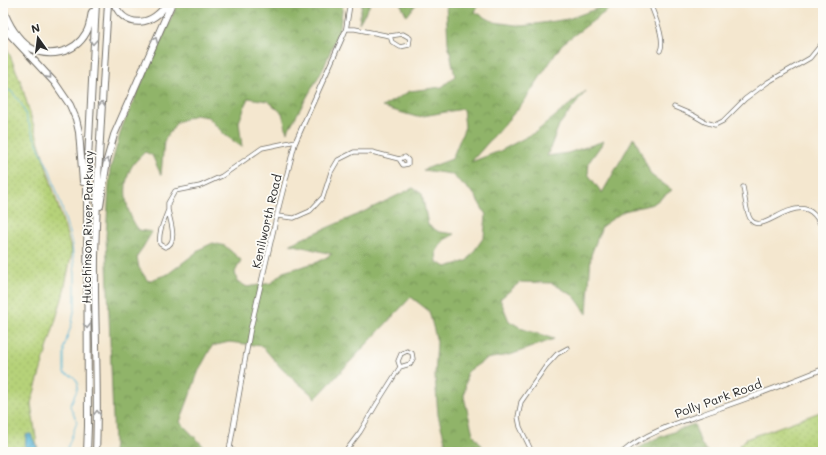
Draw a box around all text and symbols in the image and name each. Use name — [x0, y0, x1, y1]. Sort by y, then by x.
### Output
north arrow — [18, 18, 58, 58]
text: N — [30, 20, 41, 36]
one-way arrow — [150, 37, 158, 45]
one-way arrow — [89, 39, 98, 45]
one-way arrow — [44, 71, 51, 79]
one-way arrow — [98, 101, 106, 107]
street label: Hutchinson River Parkway — [78, 150, 96, 304]
one-way arrow — [102, 158, 111, 164]
street label: Kenilworth Road — [247, 172, 285, 270]
one-way arrow — [83, 323, 91, 329]
street label: Polly Park Road — [672, 375, 764, 421]
one-way arrow — [93, 410, 101, 416]

